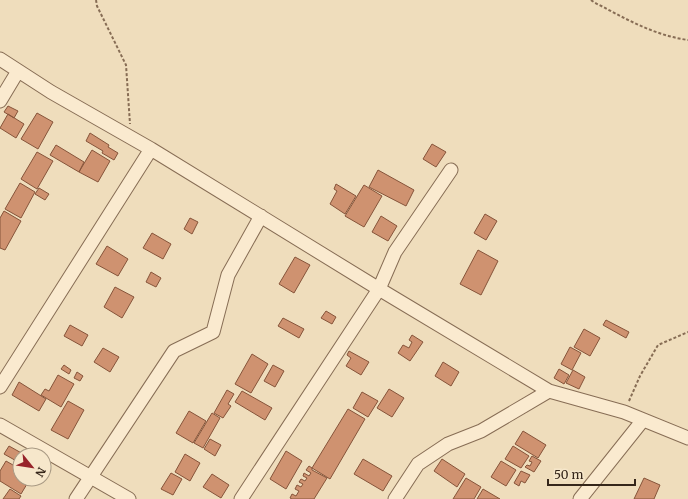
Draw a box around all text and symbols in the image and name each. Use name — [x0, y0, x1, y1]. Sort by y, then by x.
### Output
north arrow — [12, 447, 52, 487]
scale bar — [548, 461, 635, 487]
text: N — [32, 465, 49, 480]
text: 50 m — [554, 467, 583, 482]

